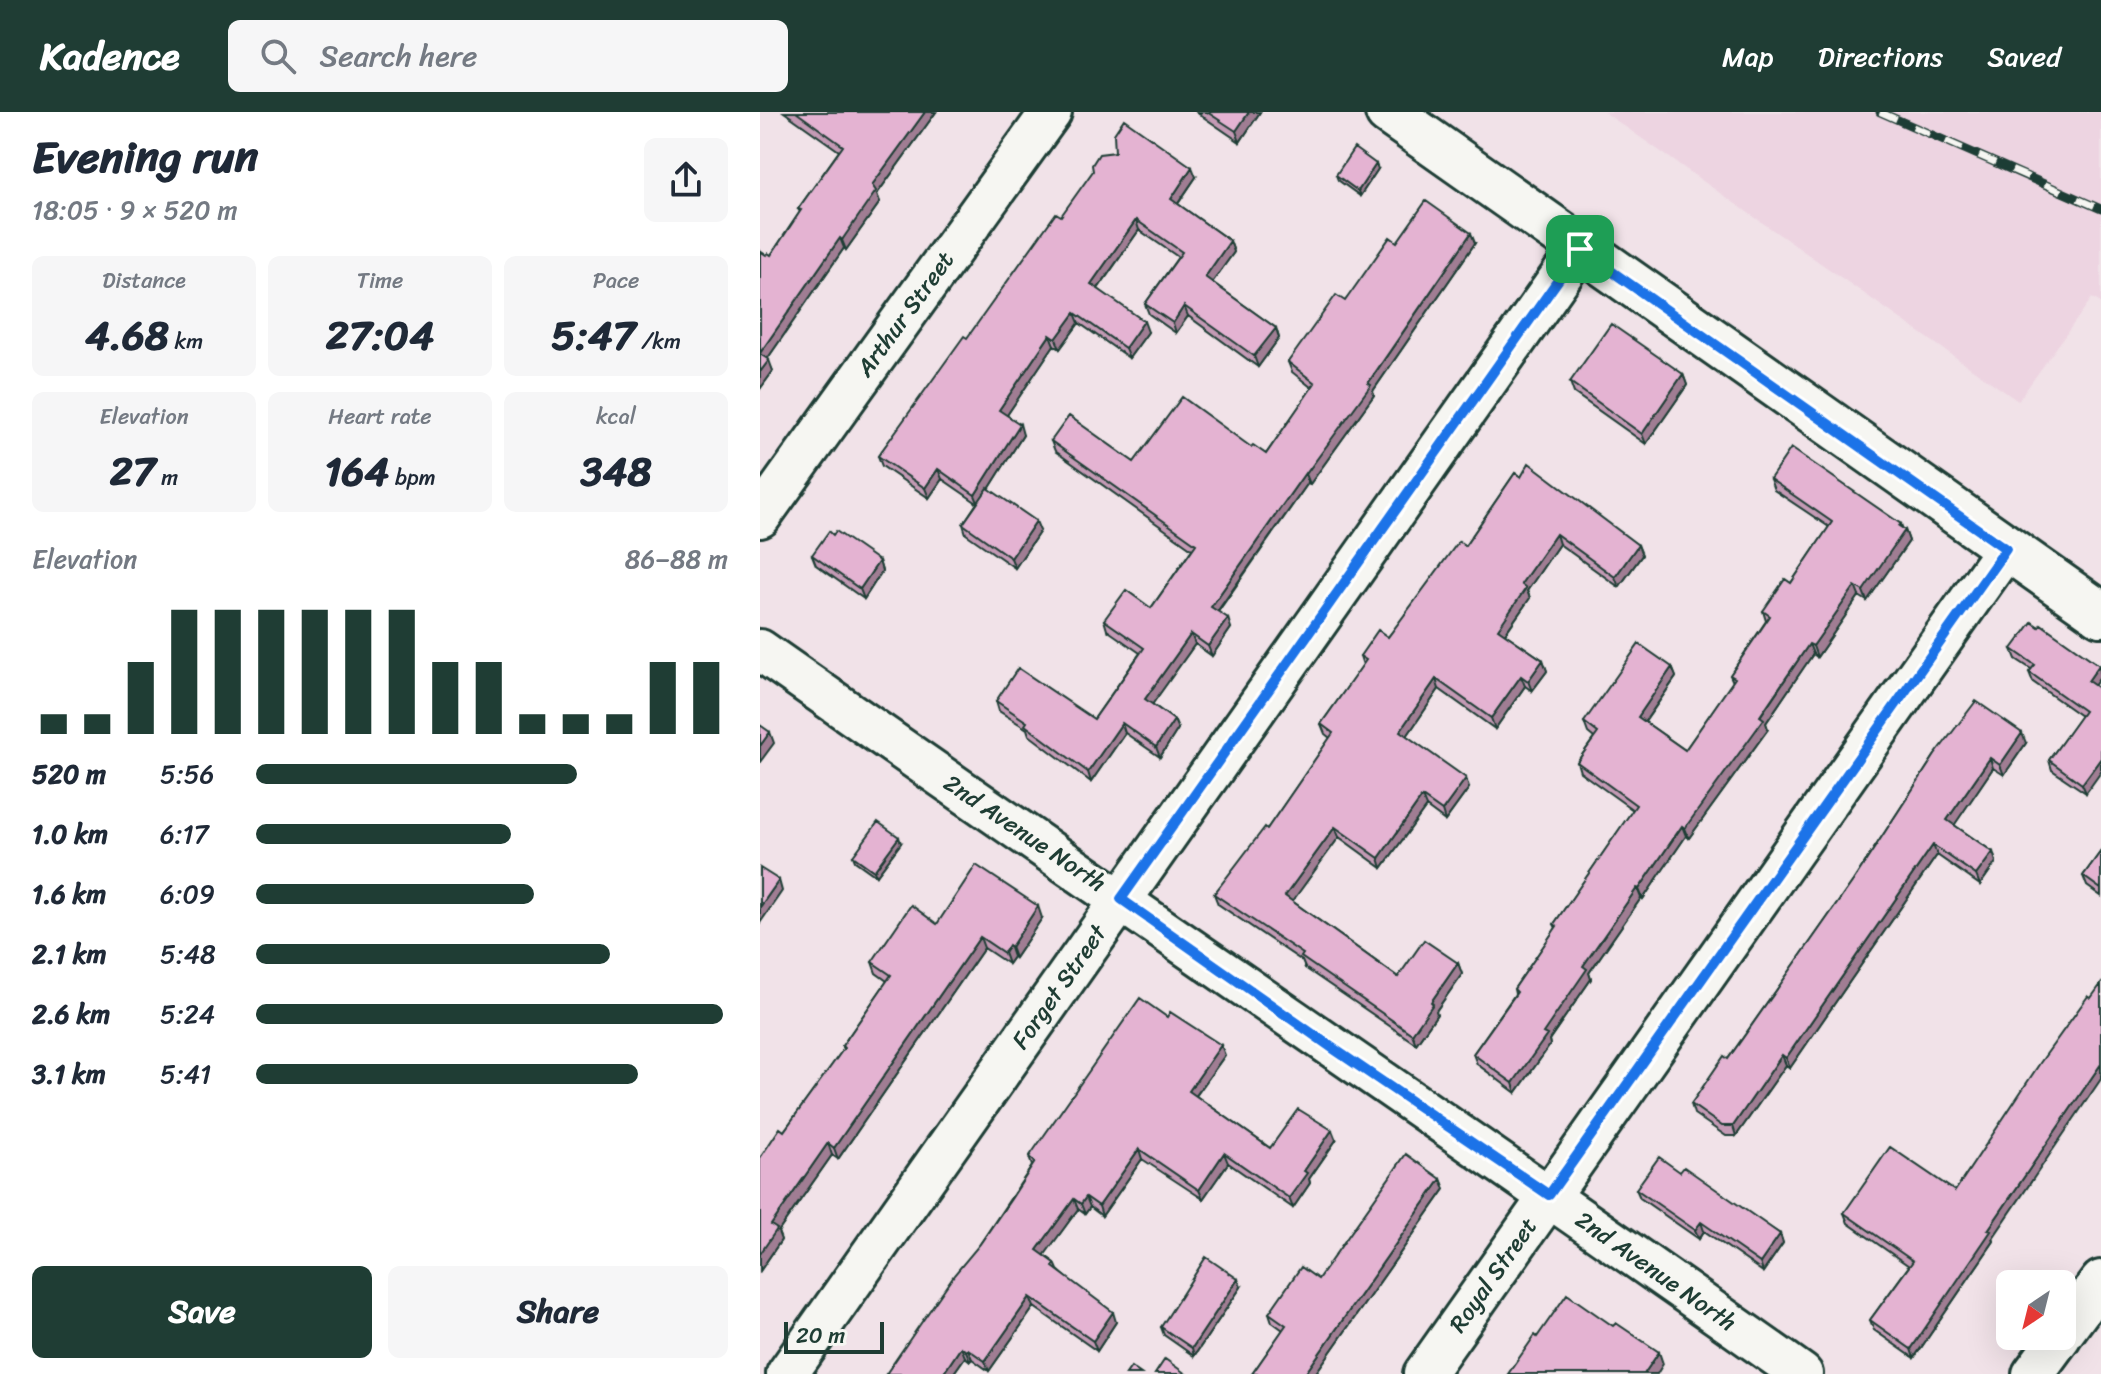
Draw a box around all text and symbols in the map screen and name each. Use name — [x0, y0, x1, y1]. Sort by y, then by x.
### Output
search box — [228, 20, 788, 92]
text: Kadence — [40, 23, 180, 90]
text: Search here — [320, 29, 478, 83]
text: Map — [1722, 32, 1774, 81]
text: Directions — [1818, 32, 1943, 81]
text: Saved — [1987, 32, 2061, 81]
icon: search — [256, 34, 300, 78]
text: Evening run — [32, 118, 258, 196]
button: share — [644, 138, 728, 222]
text: 18:05 · 9 × 520 m — [32, 187, 237, 233]
pin — [1546, 215, 1614, 283]
icon: arrive — [1558, 227, 1602, 271]
street label: Arthur Street — [844, 242, 965, 387]
text: Distance — [102, 261, 186, 300]
text: Time — [357, 261, 403, 300]
text: Pace — [593, 261, 639, 300]
text: 4.68 — [85, 300, 169, 371]
text: 27:04 — [326, 300, 434, 371]
text: 5:47 — [551, 300, 636, 371]
text: km — [169, 322, 203, 361]
text: /km — [636, 322, 681, 361]
text: Elevation — [99, 397, 189, 436]
text: Heart rate — [328, 397, 432, 436]
text: kcal — [596, 397, 636, 436]
text: 27 — [110, 436, 156, 507]
text: 164 — [324, 436, 389, 507]
text: 348 — [580, 436, 652, 507]
text: m — [156, 458, 178, 497]
text: bpm — [389, 458, 436, 497]
text: Elevation — [32, 536, 137, 582]
text: 86–88 m — [625, 536, 728, 582]
text: 520 m — [32, 751, 106, 797]
text: 5:56 — [160, 751, 214, 797]
street label: 2nd Avenue North — [935, 763, 1115, 903]
text: 1.0 km — [32, 811, 108, 857]
text: 6:17 — [160, 811, 209, 857]
text: 1.6 km — [32, 871, 106, 917]
text: 6:09 — [160, 871, 215, 917]
street label: Forget Street — [1000, 915, 1118, 1058]
text: 2.1 km — [32, 931, 107, 977]
text: 5:48 — [160, 931, 216, 977]
text: 2.6 km — [32, 991, 110, 1037]
text: 5:24 — [160, 991, 215, 1037]
text: 3.1 km — [32, 1051, 106, 1097]
text: 5:41 — [160, 1051, 211, 1097]
street label: 2nd Avenue North — [1566, 1199, 1746, 1343]
street label: Royal Street — [1438, 1208, 1548, 1342]
button: Save — [32, 1266, 372, 1358]
button: Share — [388, 1266, 728, 1358]
north arrow — [1996, 1270, 2076, 1350]
map controls — [1996, 1270, 2076, 1350]
text: 20 m — [796, 1316, 845, 1355]
scale bar — [784, 1318, 884, 1354]

